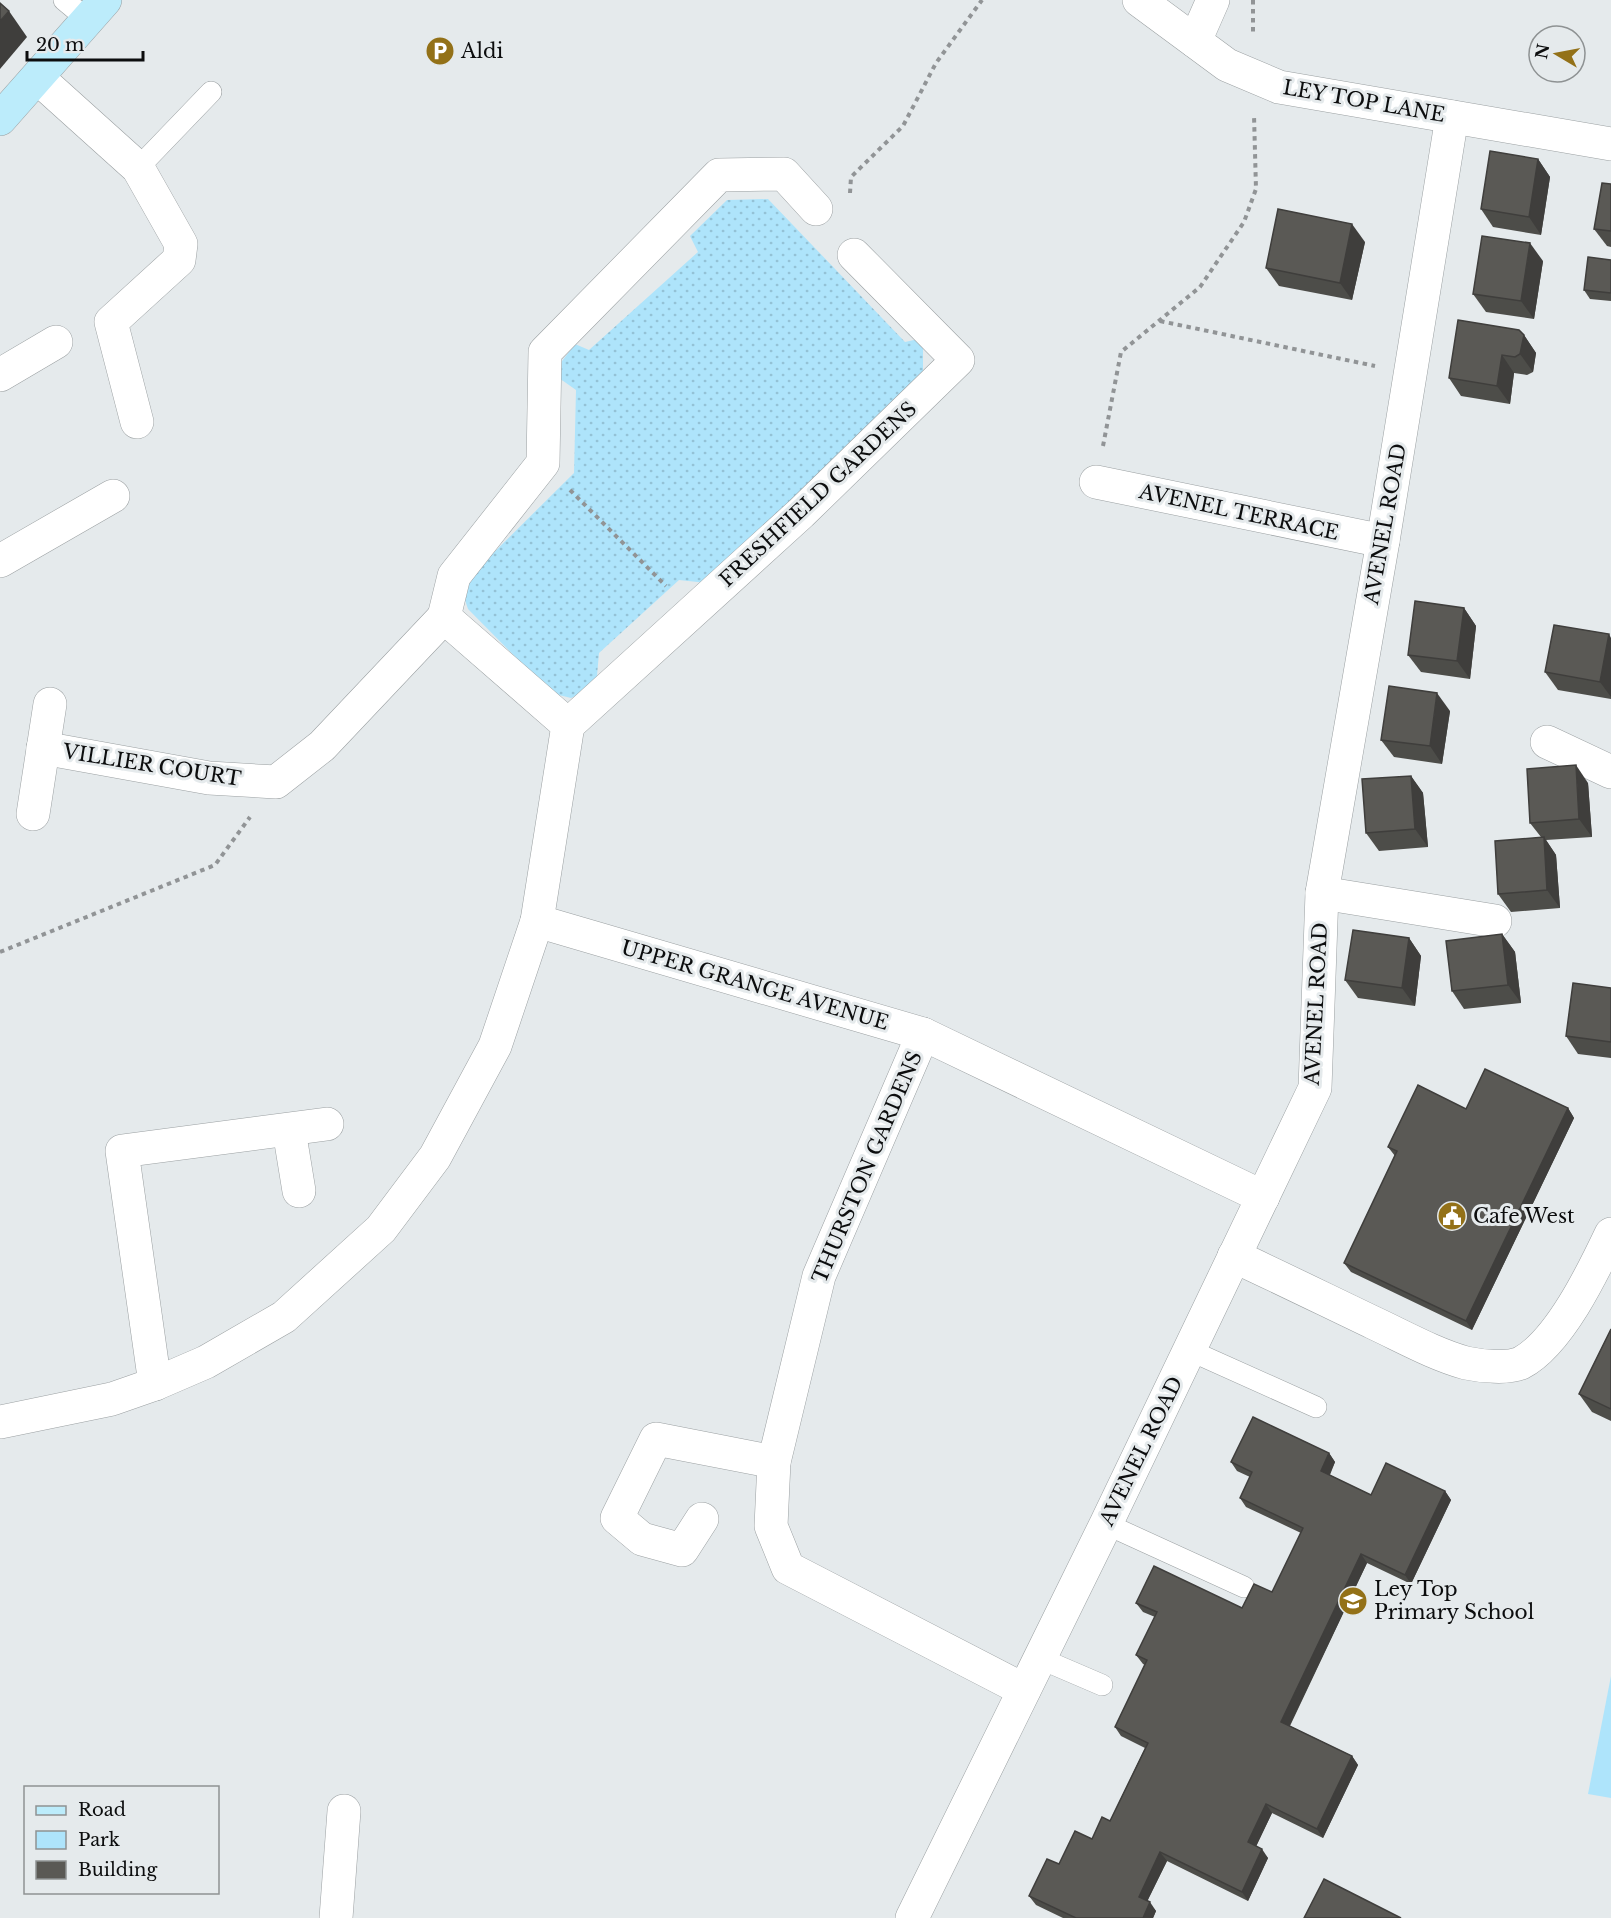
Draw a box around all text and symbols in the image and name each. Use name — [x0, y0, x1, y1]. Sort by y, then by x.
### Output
scale bar — [27, 24, 142, 62]
north arrow — [1527, 24, 1587, 84]
text: 20 m — [36, 34, 84, 56]
parking icon: Aldi — [424, 35, 456, 67]
place label: Aldi — [460, 39, 503, 63]
text: N — [1531, 42, 1553, 61]
street label: LEY TOP LANE — [1281, 75, 1447, 127]
street label: FRESHFIELD GARDENS — [715, 396, 921, 592]
street label: AVENEL ROAD — [1359, 442, 1411, 607]
street label: AVENEL TERRACE — [1136, 479, 1341, 545]
street label: VILLIER COURT — [60, 739, 243, 791]
street label: AVENEL ROAD — [1300, 922, 1332, 1087]
street label: UPPER GRANGE AVENUE — [618, 935, 892, 1035]
street label: THURSTON GARDENS — [807, 1047, 927, 1287]
public building icon: Cafe West — [1436, 1200, 1468, 1232]
place label: Cafe West — [1473, 1204, 1575, 1228]
street label: AVENEL ROAD — [1094, 1372, 1188, 1530]
place label: Ley Top Primary School — [1374, 1577, 1534, 1624]
school or university icon: Ley Top Primary School — [1337, 1585, 1369, 1617]
legend — [24, 1786, 219, 1894]
text: Road — [78, 1799, 126, 1821]
text: Park — [78, 1829, 120, 1851]
text: Building — [78, 1859, 157, 1881]

